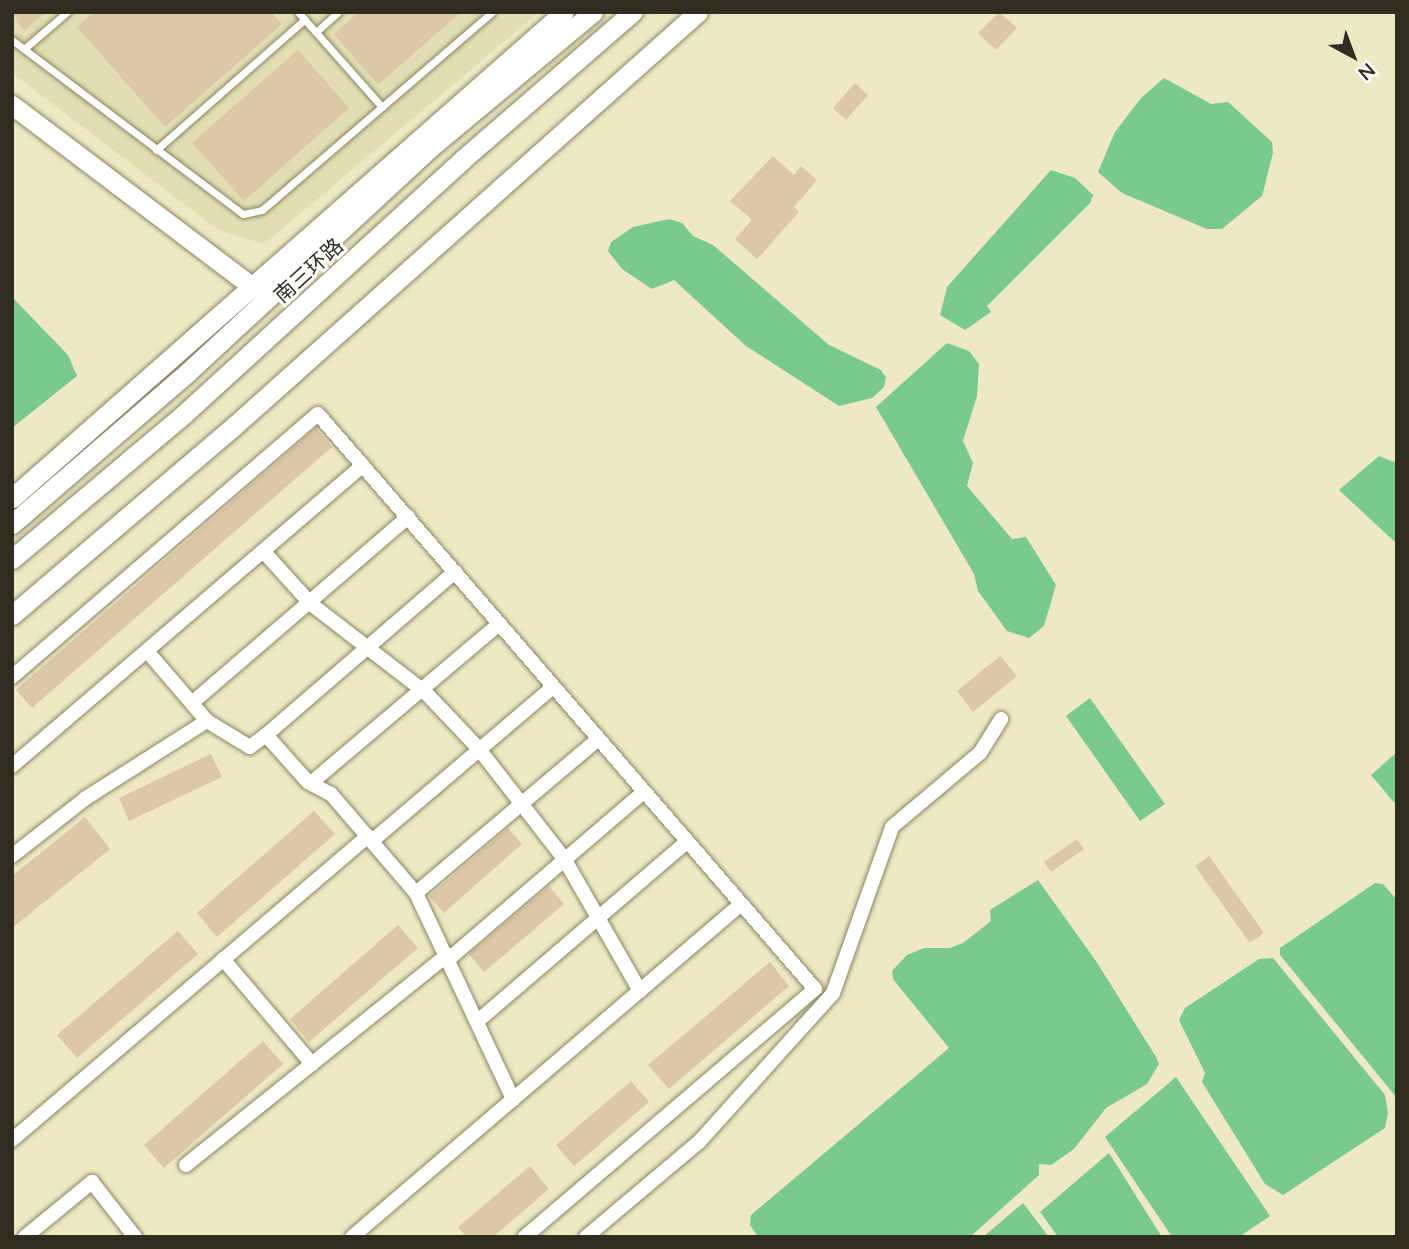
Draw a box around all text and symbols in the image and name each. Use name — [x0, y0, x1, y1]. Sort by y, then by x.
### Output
north arrow — [1318, 21, 1388, 91]
text: N — [1354, 59, 1380, 86]
street label: 南三环路 — [268, 233, 348, 307]

